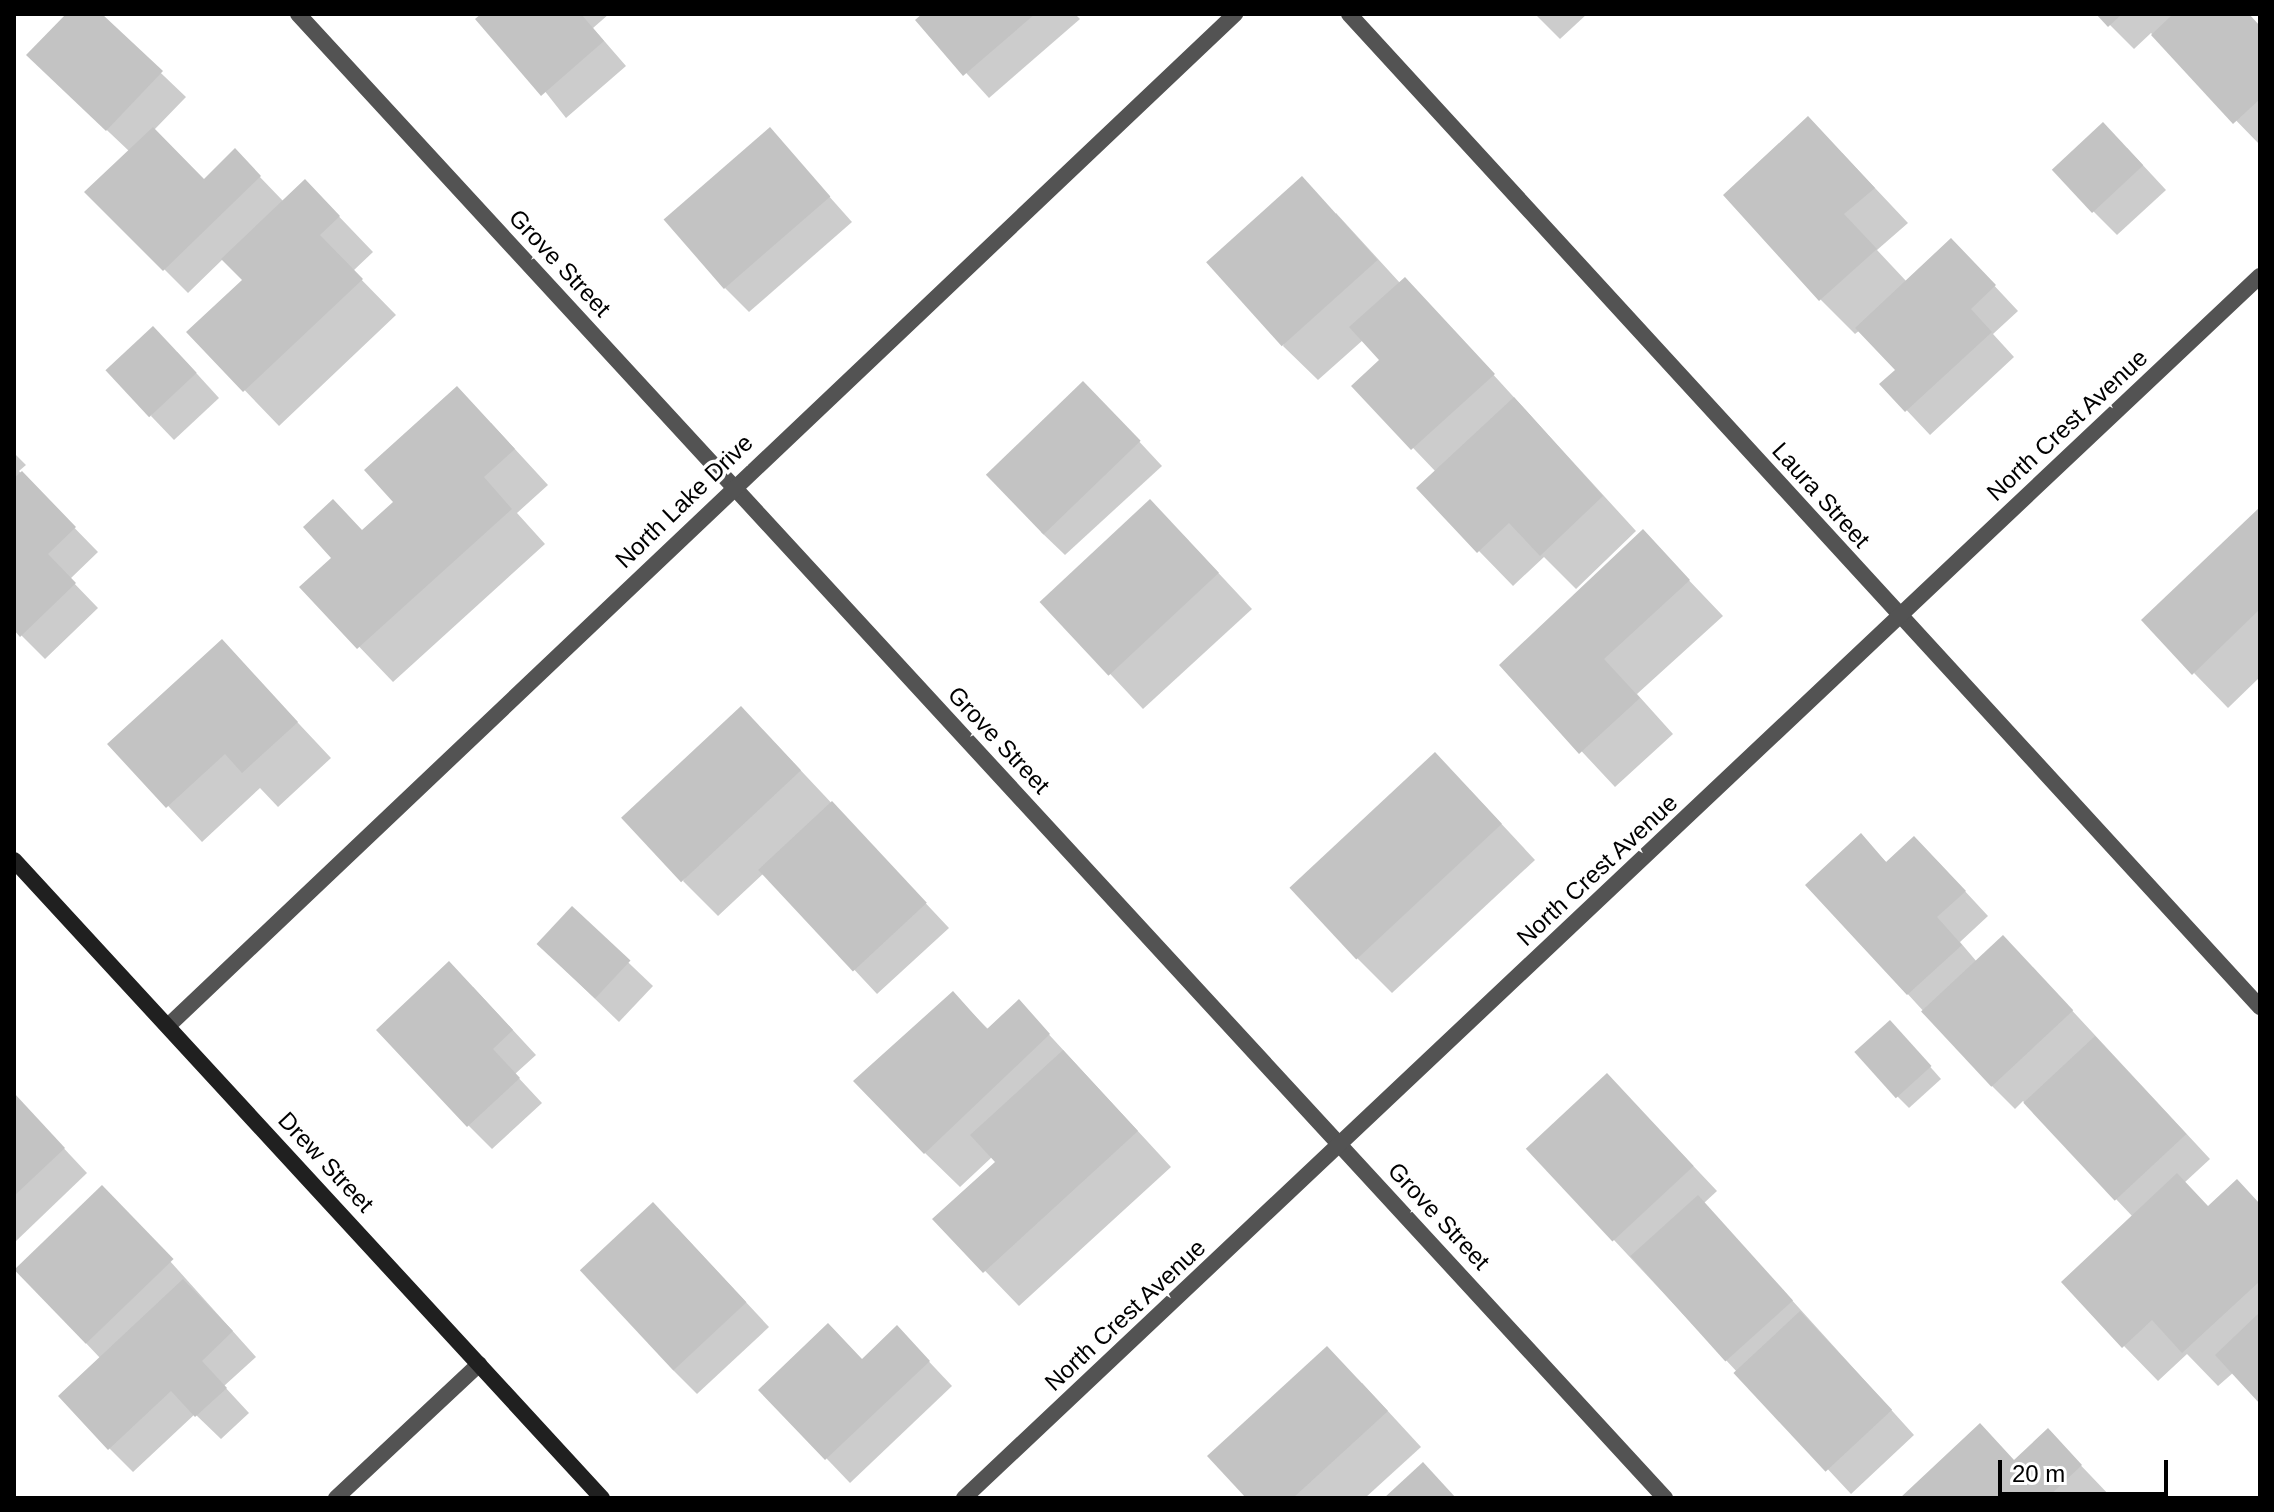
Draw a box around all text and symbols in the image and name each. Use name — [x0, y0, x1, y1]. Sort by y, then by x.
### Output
street label: Grove Street — [503, 203, 617, 323]
street label: North Crest Avenue — [1980, 343, 2154, 507]
street label: North Lake Drive — [609, 428, 759, 574]
street label: Laura Street — [1766, 436, 1876, 554]
street label: Grove Street — [942, 680, 1056, 800]
street label: North Crest Avenue — [1510, 788, 1684, 952]
street label: Drew Street — [272, 1106, 380, 1218]
street label: Grove Street — [1382, 1156, 1496, 1276]
street label: North Crest Avenue — [1038, 1233, 1212, 1397]
scale bar — [2002, 1444, 2172, 1494]
text: 20 m — [2012, 1460, 2065, 1487]

